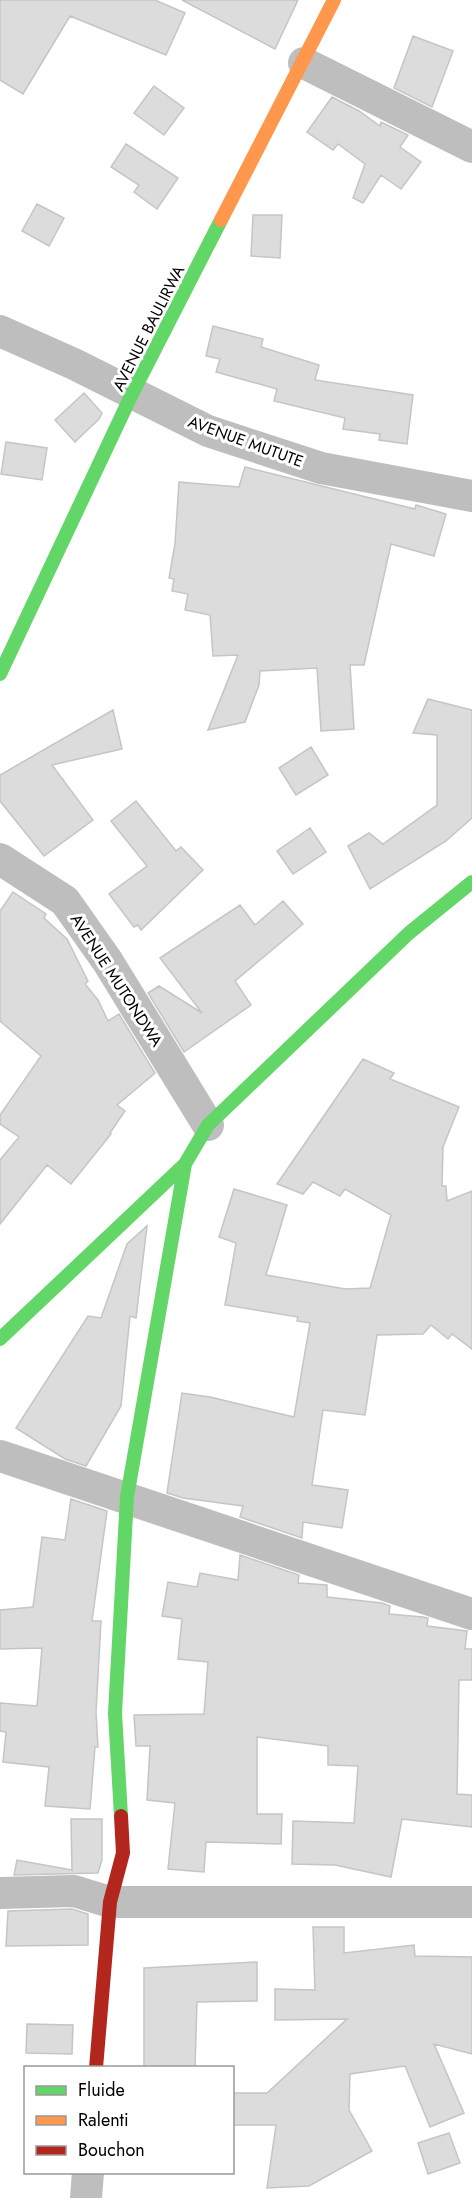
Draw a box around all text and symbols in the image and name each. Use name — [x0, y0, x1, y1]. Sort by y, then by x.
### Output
street label: AVENUE BAULIRWA — [107, 261, 190, 395]
street label: AVENUE MUTUTE — [185, 410, 307, 473]
street label: AVENUE MUTONDWA — [65, 909, 168, 1052]
legend — [24, 2066, 234, 2174]
text: Fluide — [78, 2077, 125, 2103]
text: Ralenti — [78, 2107, 129, 2133]
text: Bouchon — [78, 2137, 145, 2163]

